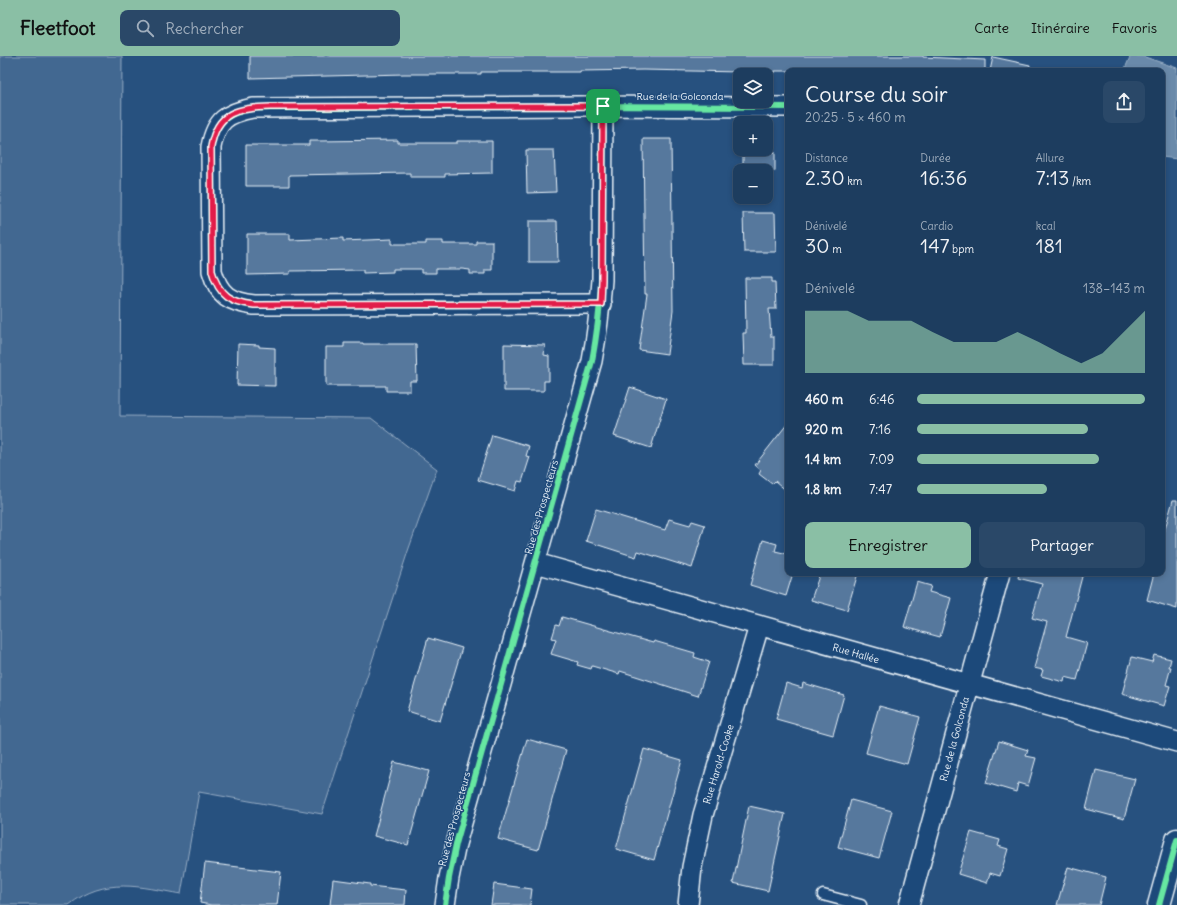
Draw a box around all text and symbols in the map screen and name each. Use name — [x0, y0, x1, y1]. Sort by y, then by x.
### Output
search box — [120, 10, 400, 46]
text: Fleetfoot — [20, 16, 96, 40]
icon: search — [134, 17, 156, 39]
text: Rechercher — [166, 19, 244, 38]
text: Carte — [974, 19, 1009, 37]
text: Itinéraire — [1031, 19, 1090, 37]
text: Favoris — [1112, 19, 1157, 37]
map controls — [733, 68, 773, 204]
button: layers — [733, 68, 773, 108]
text: Course du soir — [805, 80, 948, 108]
button: share — [1103, 81, 1145, 123]
pin — [586, 89, 620, 123]
street label: Rue de la Golconda — [637, 90, 724, 103]
icon: arrive — [592, 95, 614, 117]
text: 20:25 · 5 × 460 m — [805, 109, 906, 126]
button: + — [733, 116, 773, 156]
text: Distance — [805, 151, 848, 165]
text: Durée — [920, 151, 951, 165]
text: Allure — [1036, 151, 1064, 165]
button: − — [733, 164, 773, 204]
text: 2.30 — [805, 165, 845, 190]
text: 16:36 — [920, 165, 967, 190]
text: 7:13 — [1036, 165, 1069, 190]
text: km — [845, 174, 863, 188]
text: /km — [1069, 174, 1091, 188]
text: Dénivelé — [805, 219, 847, 233]
text: Cardio — [920, 219, 953, 233]
text: kcal — [1036, 219, 1055, 233]
text: 30 — [805, 233, 830, 258]
text: 147 — [920, 233, 949, 258]
text: 181 — [1036, 233, 1063, 258]
text: m — [830, 242, 842, 256]
text: bpm — [949, 242, 974, 256]
text: Dénivelé — [805, 280, 855, 297]
text: 138–143 m — [1083, 280, 1145, 297]
text: 460 m — [805, 391, 843, 408]
text: 6:46 — [869, 391, 894, 408]
text: 920 m — [805, 421, 843, 438]
text: 7:16 — [869, 421, 891, 438]
text: 1.4 km — [805, 451, 841, 468]
text: 7:09 — [869, 451, 894, 468]
street label: Rue des Prospecteurs — [522, 458, 561, 556]
text: 1.8 km — [805, 481, 841, 498]
text: 7:47 — [869, 481, 892, 498]
button: Enregistrer — [805, 522, 971, 568]
button: Partager — [979, 522, 1145, 568]
street label: Rue Hallée — [831, 641, 881, 666]
street label: Rue de la Golconda — [937, 695, 972, 783]
street label: Rue Harold-Cooke — [700, 723, 737, 806]
street label: Rue des Prospecteurs — [436, 770, 473, 868]

